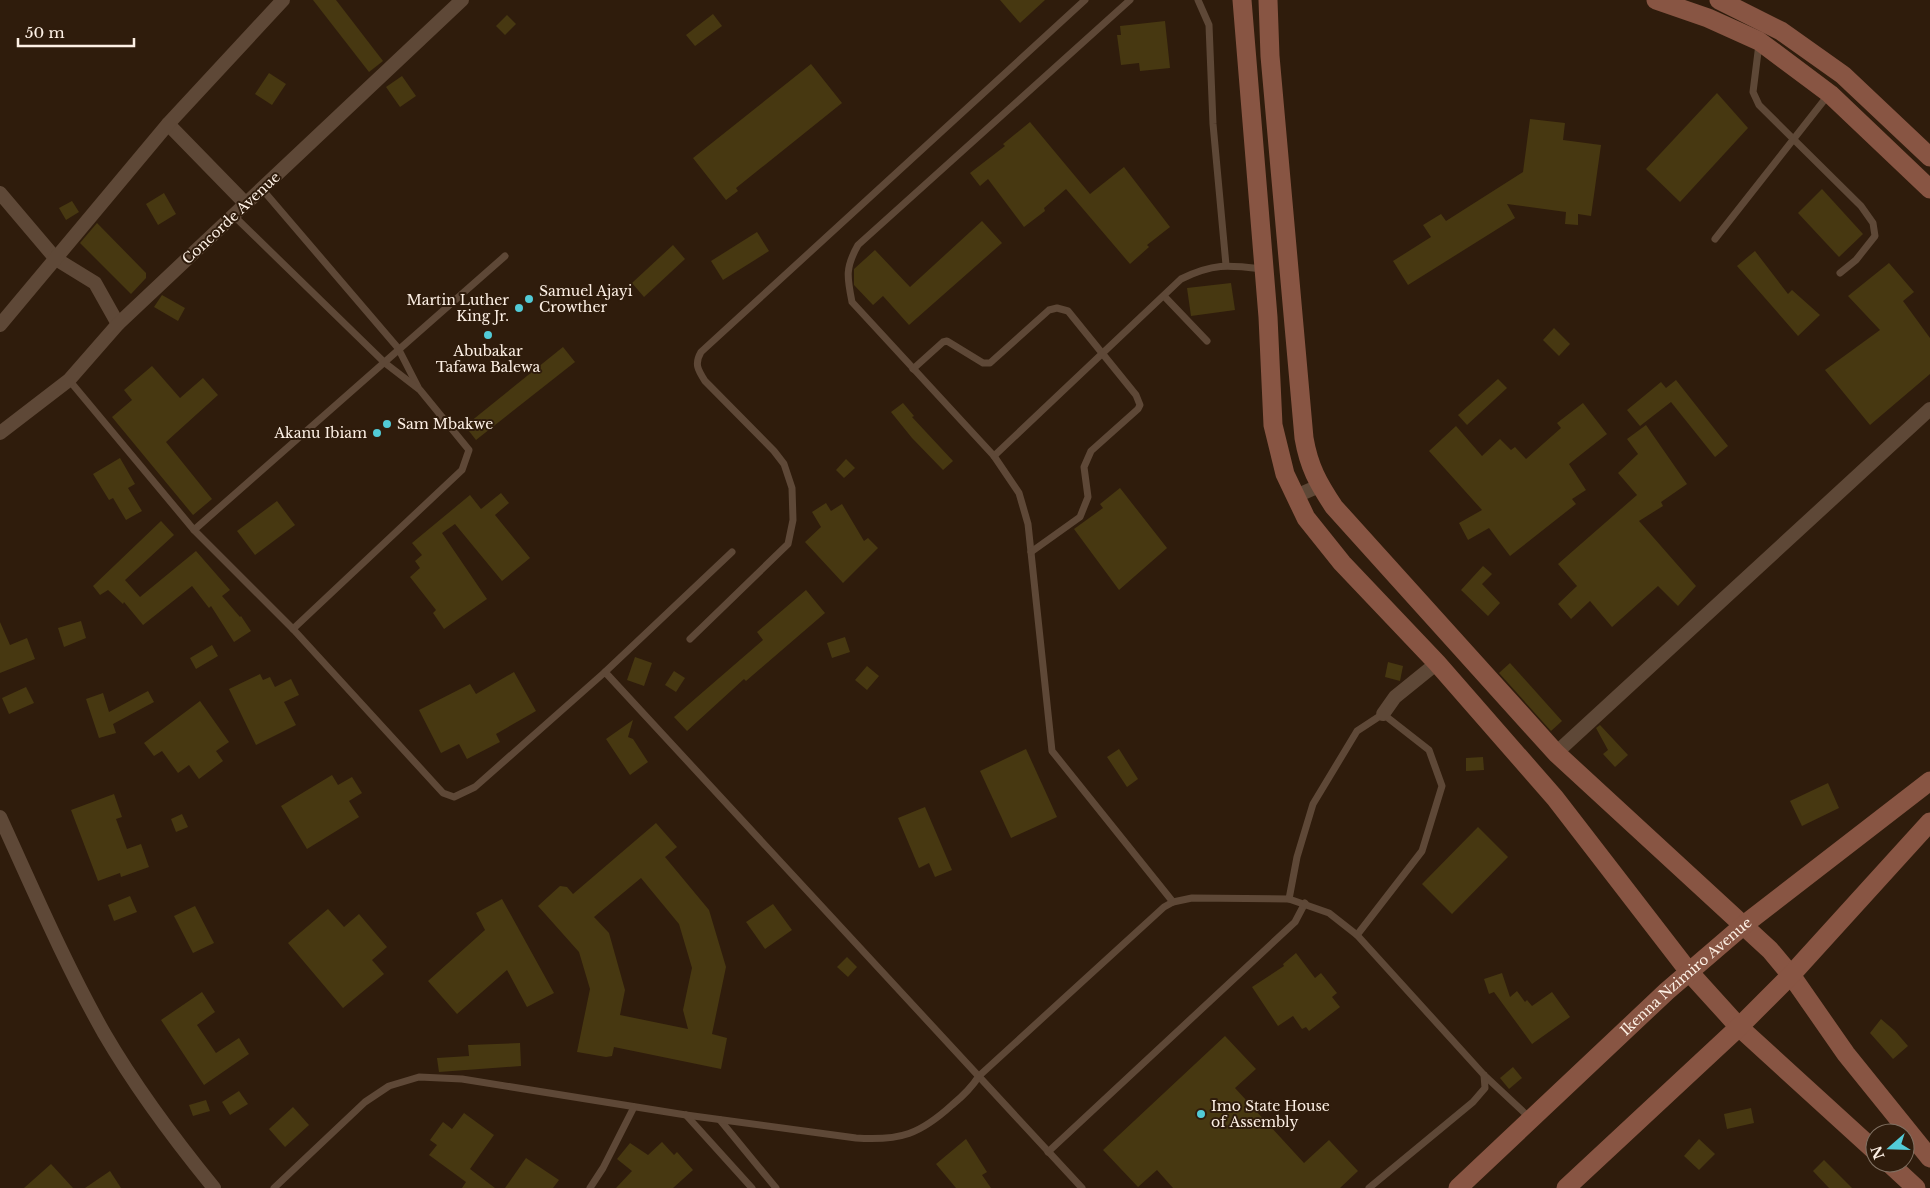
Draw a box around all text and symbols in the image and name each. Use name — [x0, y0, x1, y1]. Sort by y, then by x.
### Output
scale bar — [18, 15, 134, 47]
text: 50 m — [25, 23, 65, 42]
street label: Concorde Avenue — [178, 168, 284, 268]
place label: Samuel Ajayi Crowther — [539, 282, 633, 316]
place label: Martin Luther King Jr. — [406, 291, 509, 325]
marker: Samuel Ajayi Crowther — [523, 293, 535, 305]
marker: Martin Luther King Jr. — [513, 302, 525, 314]
marker: Abubakar Tafawa Balewa — [482, 329, 494, 341]
place label: Abubakar Tafawa Balewa — [436, 342, 541, 376]
place label: Sam Mbakwe — [397, 415, 493, 433]
marker: Sam Mbakwe — [381, 418, 393, 430]
place label: Akanu Ibiam — [273, 424, 367, 442]
marker: Akanu Ibiam — [371, 427, 383, 439]
street label: Ikenna Nzimiro Avenue — [1616, 913, 1755, 1040]
place label: Imo State House of Assembly — [1211, 1097, 1330, 1131]
marker: Imo State House of Assembly — [1195, 1108, 1207, 1120]
north arrow — [1865, 1123, 1915, 1173]
text: N — [1867, 1143, 1888, 1162]

